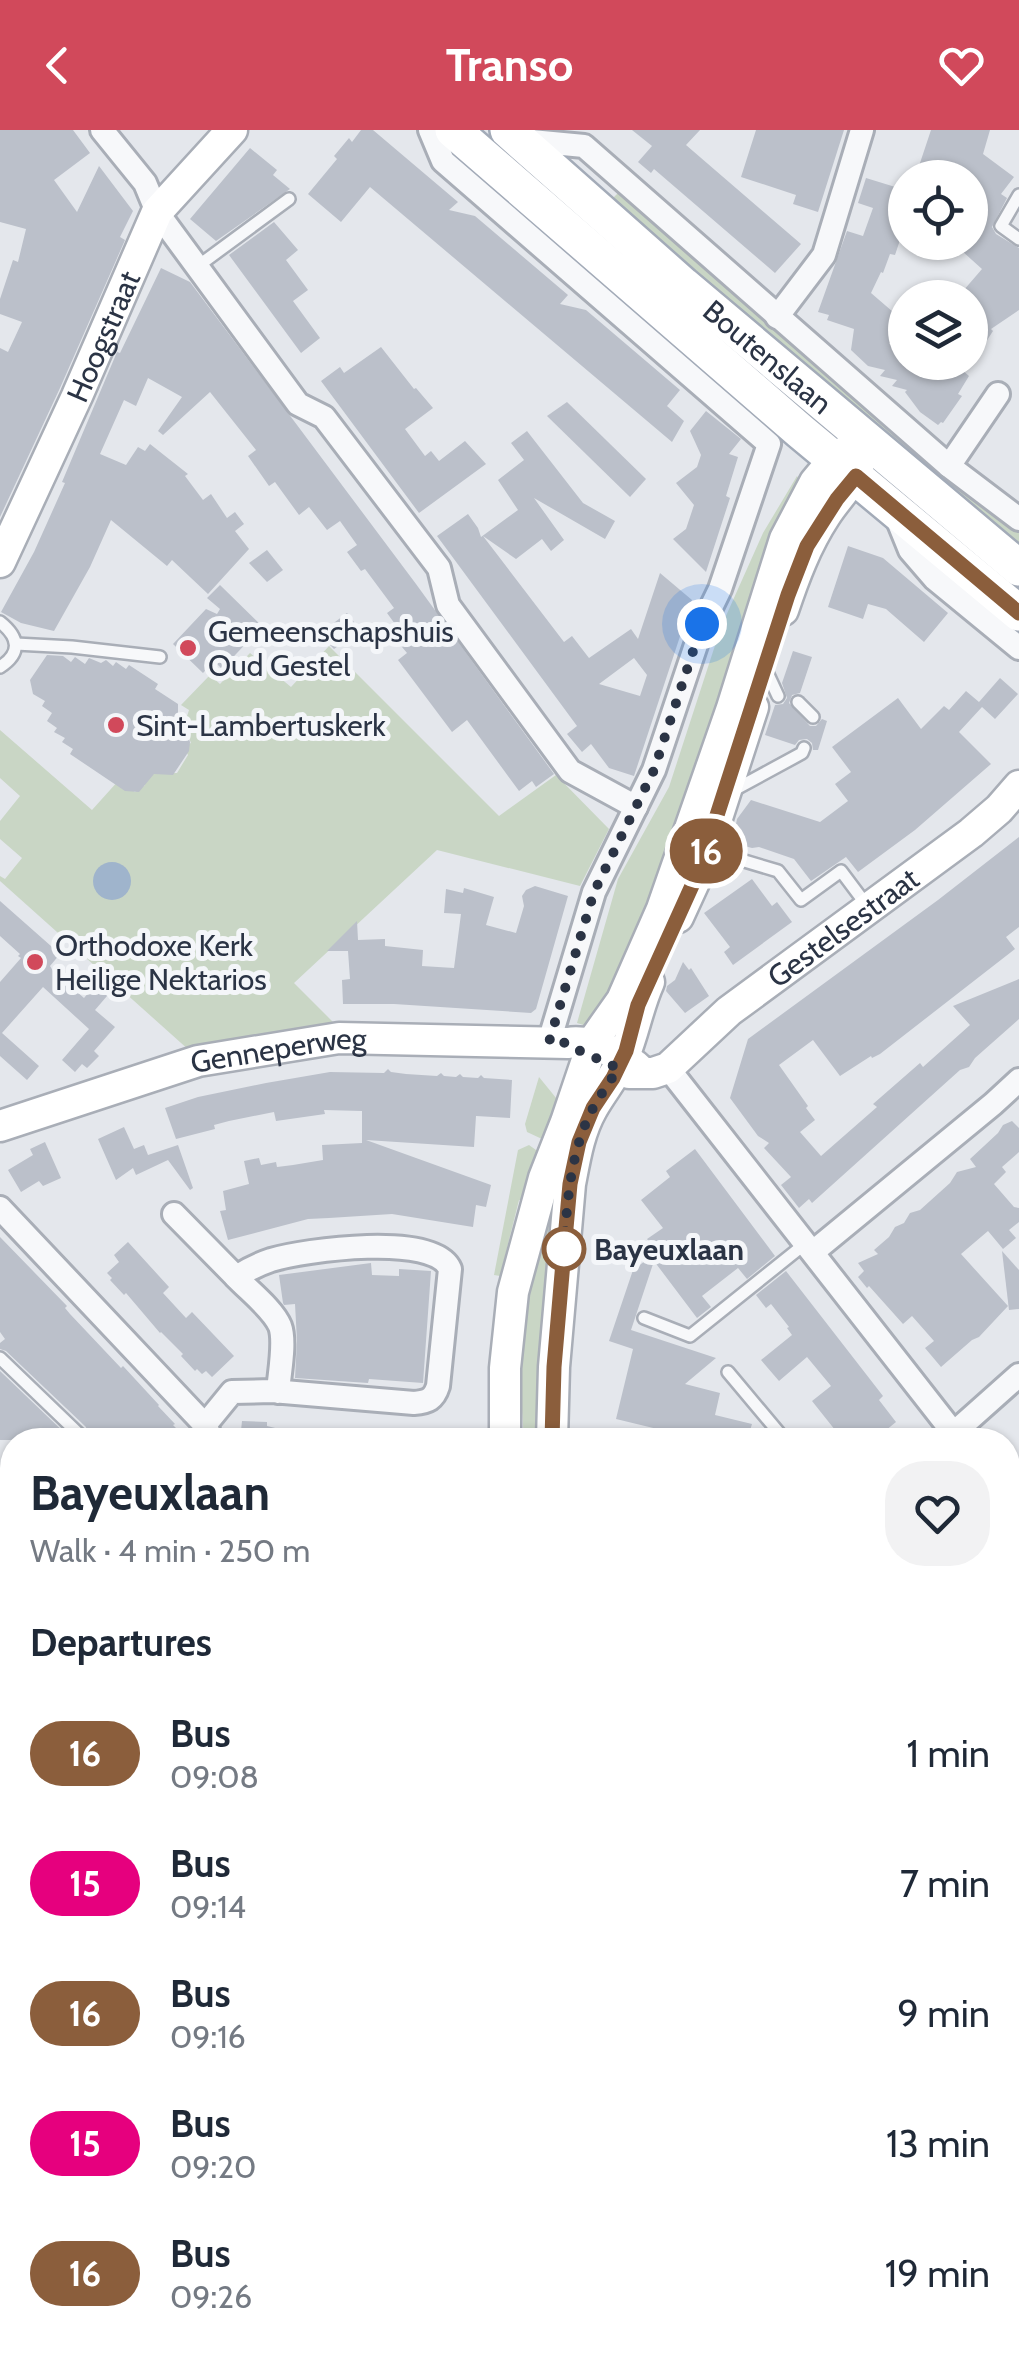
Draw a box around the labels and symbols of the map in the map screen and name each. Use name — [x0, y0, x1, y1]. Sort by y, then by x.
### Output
street label: Hoogstraat — [58, 265, 148, 408]
street label: Boutenslaan — [696, 292, 840, 422]
your location — [677, 599, 727, 649]
place label: Gemeenschapshuis Oud Gestel — [208, 613, 454, 684]
marker: Gemeenschapshuis Oud Gestel — [177, 637, 199, 659]
place label: Sint-Lambertuskerk — [136, 707, 386, 744]
marker: Sint-Lambertuskerk — [105, 714, 127, 736]
line badge: 16 — [661, 818, 751, 884]
street label: Gestelsestraat — [760, 859, 926, 995]
place label: Orthodoxe Kerk Heilige Nektarios — [55, 927, 267, 998]
marker: Orthodoxe Kerk Heilige Nektarios — [24, 951, 46, 973]
street label: Genneperweg — [188, 1019, 368, 1080]
marker: Bayeuxlaan — [543, 1228, 585, 1270]
place label: Bayeuxlaan — [594, 1231, 744, 1268]

